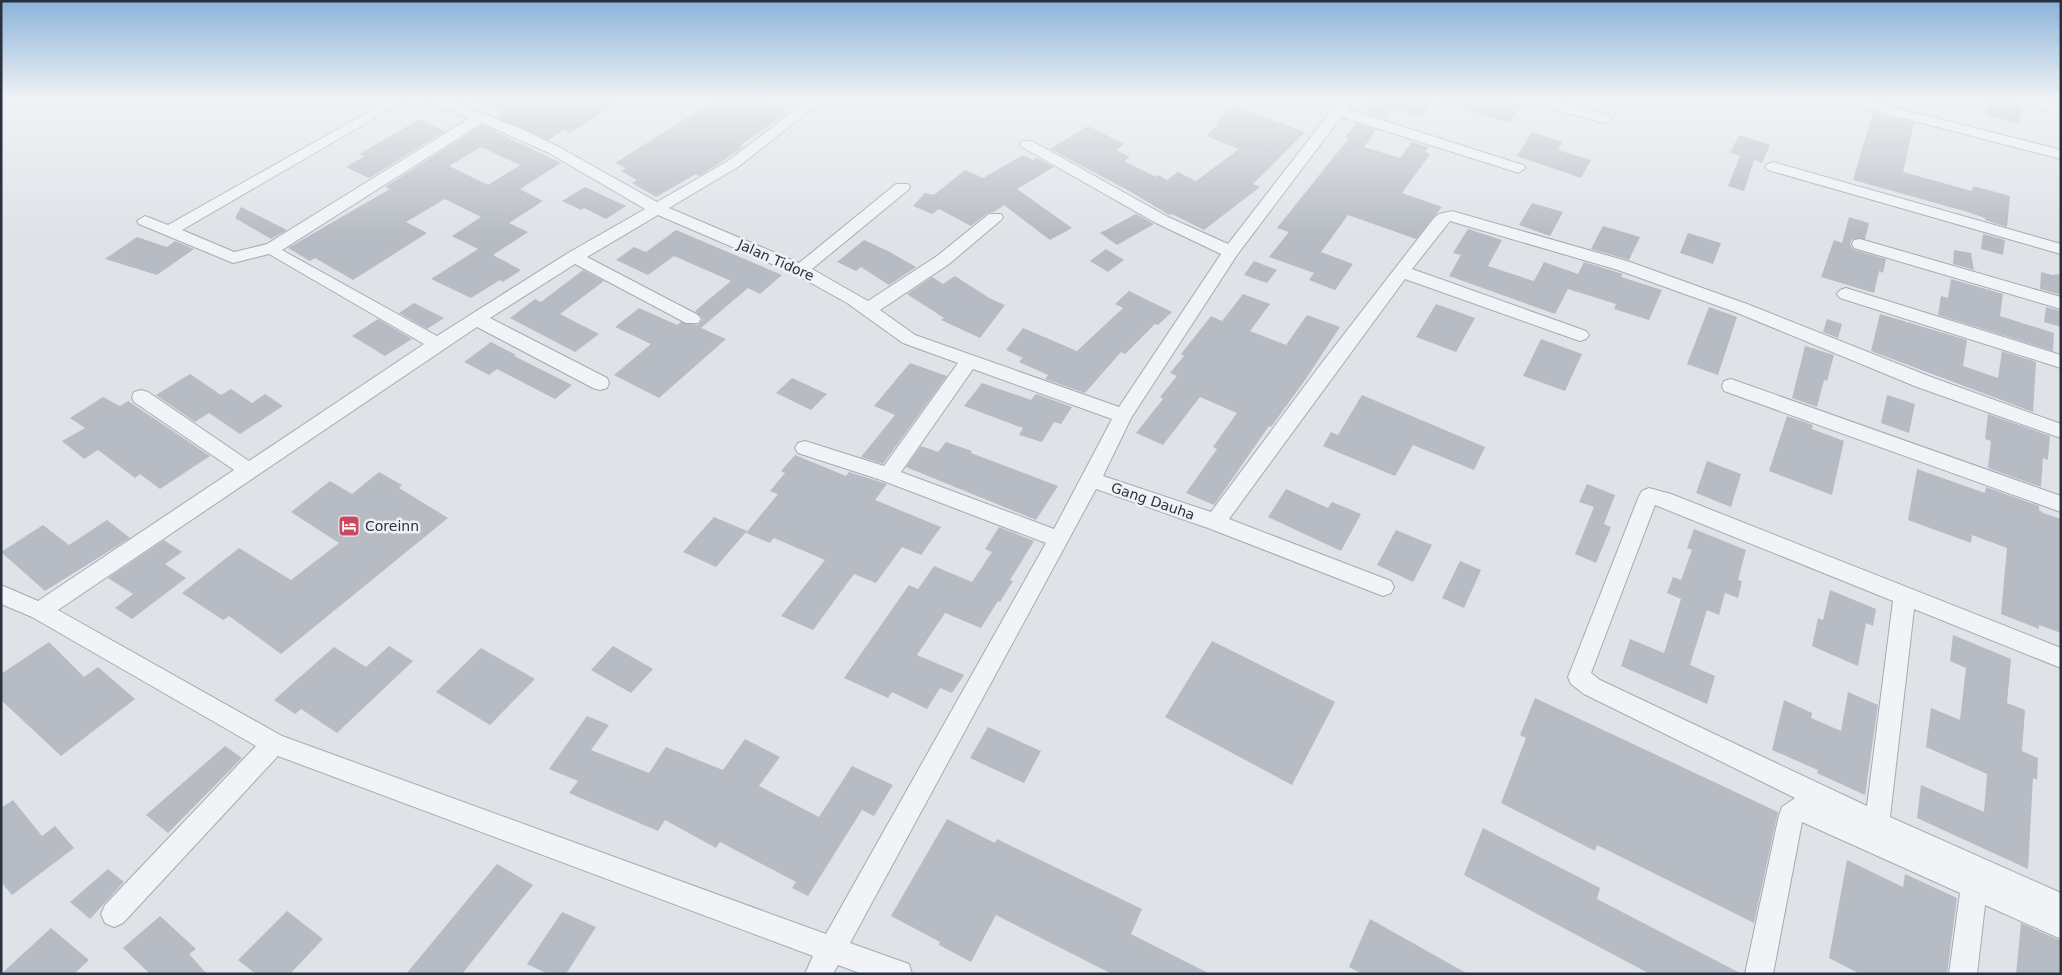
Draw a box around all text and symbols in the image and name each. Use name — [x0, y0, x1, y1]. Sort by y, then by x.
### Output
street label: Jalan Tidore — [734, 236, 817, 284]
street label: Gang Dauha — [1109, 479, 1197, 523]
hotel icon: Coreinn — [337, 514, 361, 538]
place label: Coreinn — [365, 518, 419, 534]

